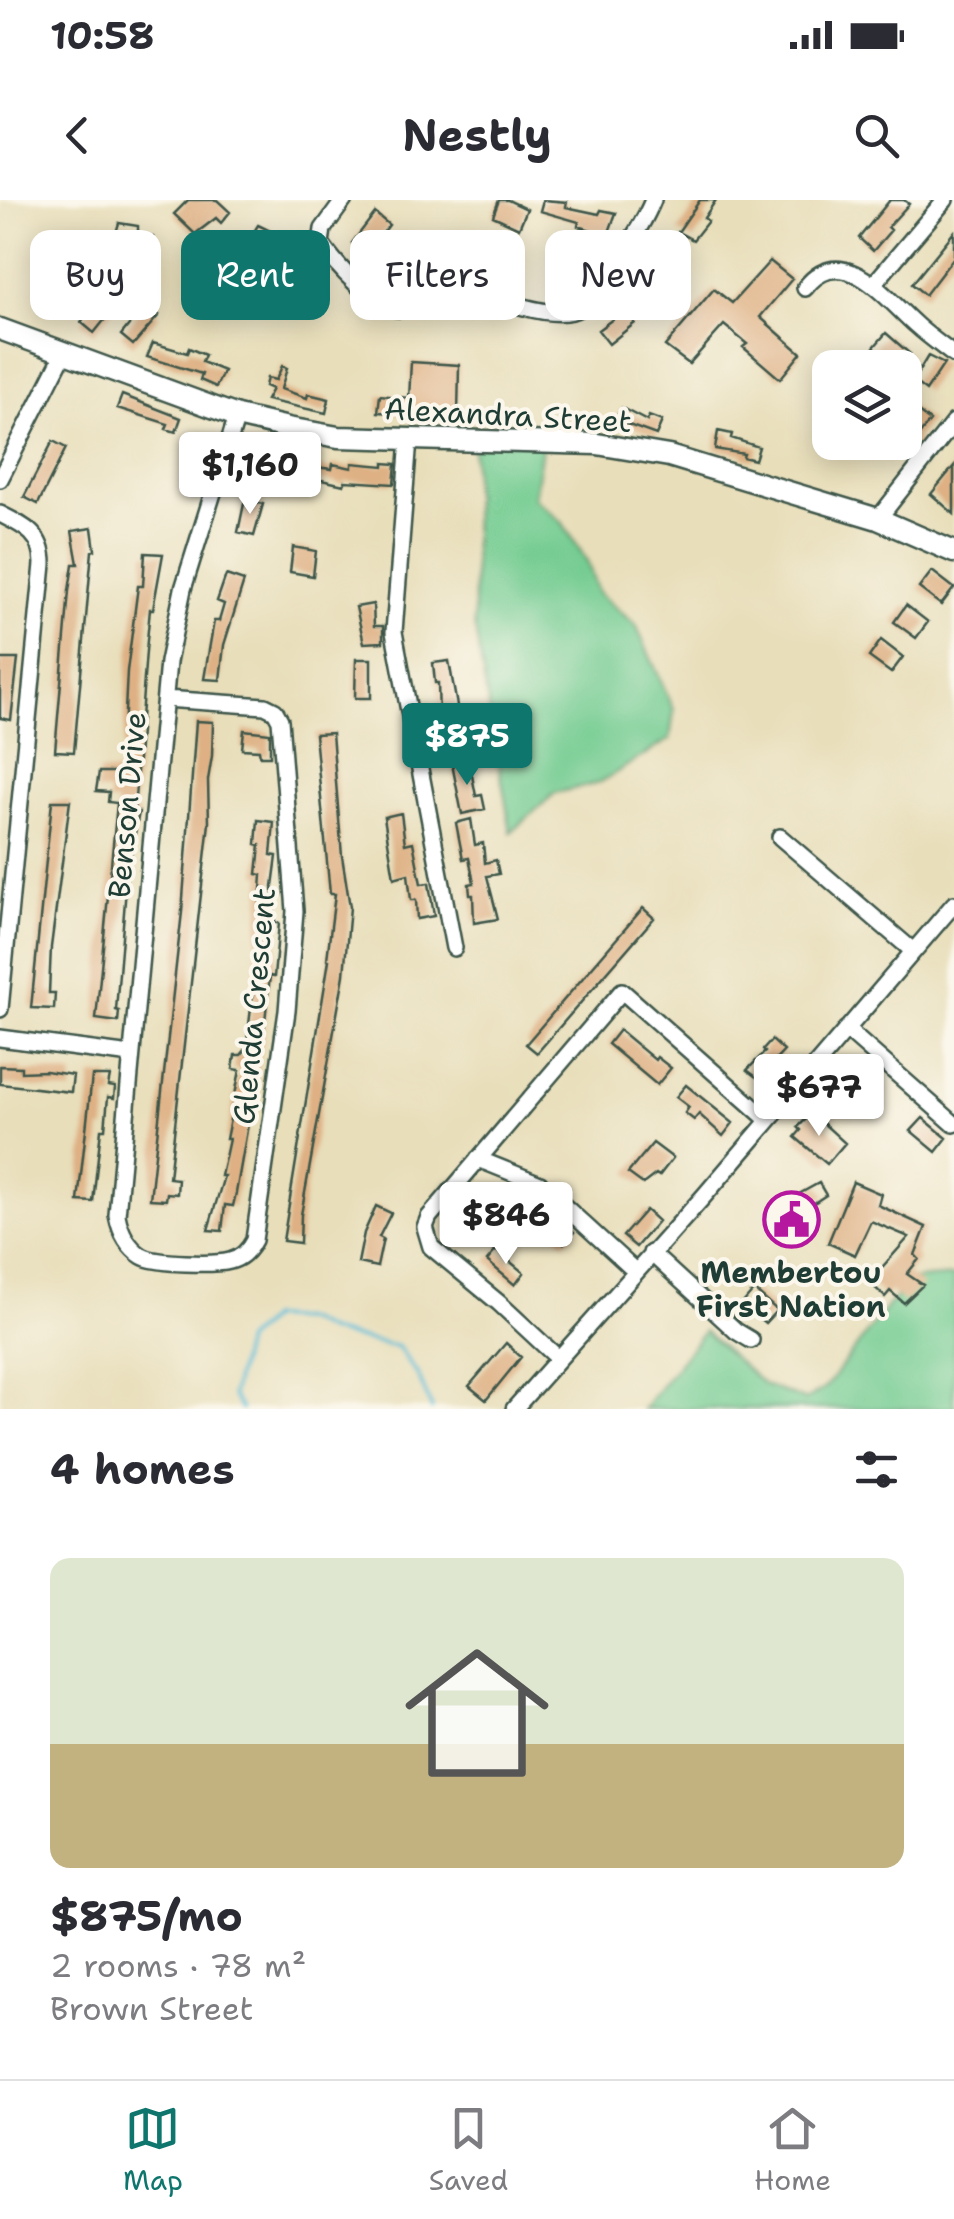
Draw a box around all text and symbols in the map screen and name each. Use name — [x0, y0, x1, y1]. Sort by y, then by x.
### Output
text: 10:58 — [50, 10, 155, 61]
text: Nestly — [402, 105, 552, 165]
icon: back — [50, 108, 105, 163]
icon: search — [849, 108, 904, 163]
chip: Buy — [30, 230, 161, 320]
chip: Rent — [181, 230, 330, 320]
chip: Filters — [350, 230, 525, 320]
chip: New — [545, 230, 691, 320]
map controls — [812, 350, 922, 460]
button: layers — [812, 350, 922, 460]
street label: Alexandra Street — [383, 388, 633, 442]
pin: $1,160 — [169, 432, 331, 517]
text: $1,160 — [201, 443, 299, 486]
pin: $875 — [408, 703, 526, 788]
street label: Benson Drive — [98, 710, 156, 900]
text: $875 — [424, 714, 510, 757]
street label: Glenda Crescent — [223, 886, 285, 1126]
pin: $677 — [760, 1054, 878, 1139]
text: $677 — [776, 1065, 862, 1108]
pin: $846 — [447, 1182, 565, 1267]
public building icon: Membertou First Nation — [761, 1189, 821, 1249]
text: $846 — [462, 1193, 550, 1236]
place label: Membertou First Nation — [696, 1252, 886, 1327]
text: 4 homes — [50, 1441, 235, 1497]
icon: filters — [849, 1442, 904, 1497]
icon: home — [387, 1623, 567, 1803]
text: $875/mo — [50, 1888, 243, 1944]
text: 2 rooms · 78 m² — [50, 1944, 306, 1987]
text: Brown Street — [50, 1987, 253, 2030]
tab: Map — [123, 2101, 183, 2199]
tab: Saved — [429, 2101, 508, 2199]
tab: Home — [754, 2101, 831, 2199]

